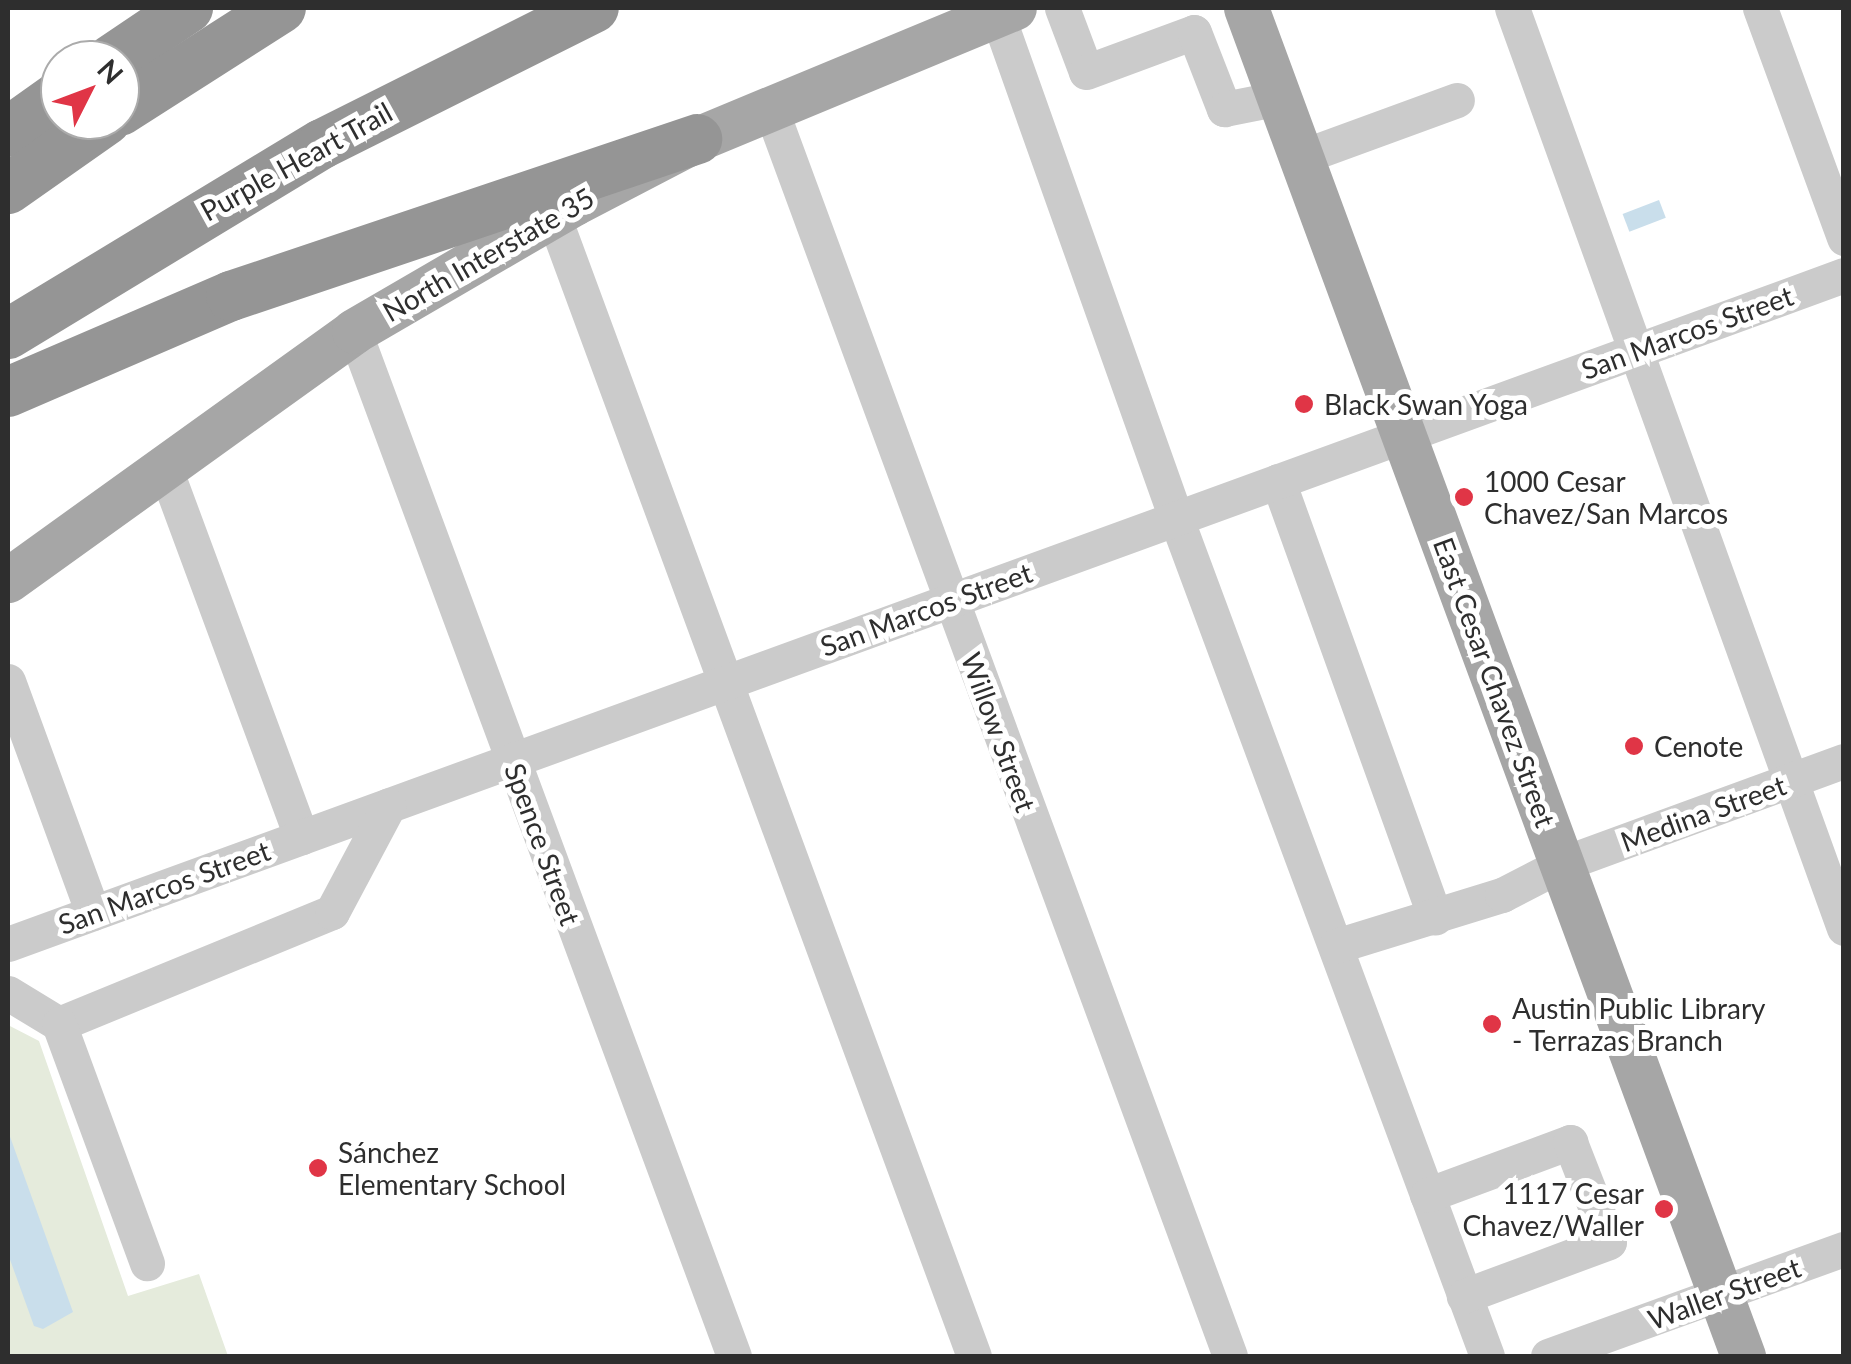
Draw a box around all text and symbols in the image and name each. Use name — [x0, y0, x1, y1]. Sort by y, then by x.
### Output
north arrow — [40, 40, 140, 140]
text: N — [91, 52, 131, 91]
street label: Purple Heart Trail — [194, 94, 398, 228]
street label: North Interstate 35 — [377, 180, 599, 328]
street label: San Marcos Street — [1577, 278, 1797, 386]
place label: Black Swan Yoga — [1324, 387, 1529, 421]
marker: Black Swan Yoga — [1293, 393, 1315, 415]
place label: 1000 Cesar Chavez/San Marcos — [1484, 464, 1728, 530]
marker: 1000 Cesar Chavez/San Marcos — [1453, 486, 1475, 508]
street label: East Cesar Chavez Street — [1427, 532, 1563, 832]
street label: San Marcos Street — [816, 555, 1036, 663]
street label: Willow Street — [955, 648, 1043, 816]
place label: Cenote — [1654, 729, 1743, 763]
marker: Cenote — [1623, 735, 1645, 757]
street label: Spence Street — [498, 758, 588, 930]
street label: Medina Street — [1616, 768, 1790, 858]
street label: San Marcos Street — [54, 833, 274, 941]
place label: Austin Public Library - Terrazas Branch — [1512, 991, 1766, 1057]
marker: Austin Public Library - Terrazas Branch — [1481, 1013, 1503, 1035]
place label: Sánchez Elementary School — [338, 1135, 567, 1201]
marker: Sánchez Elementary School — [307, 1157, 329, 1179]
place label: 1117 Cesar Chavez/Waller — [1462, 1176, 1644, 1242]
marker: 1117 Cesar Chavez/Waller — [1653, 1198, 1675, 1220]
street label: Waller Street — [1643, 1250, 1805, 1336]

